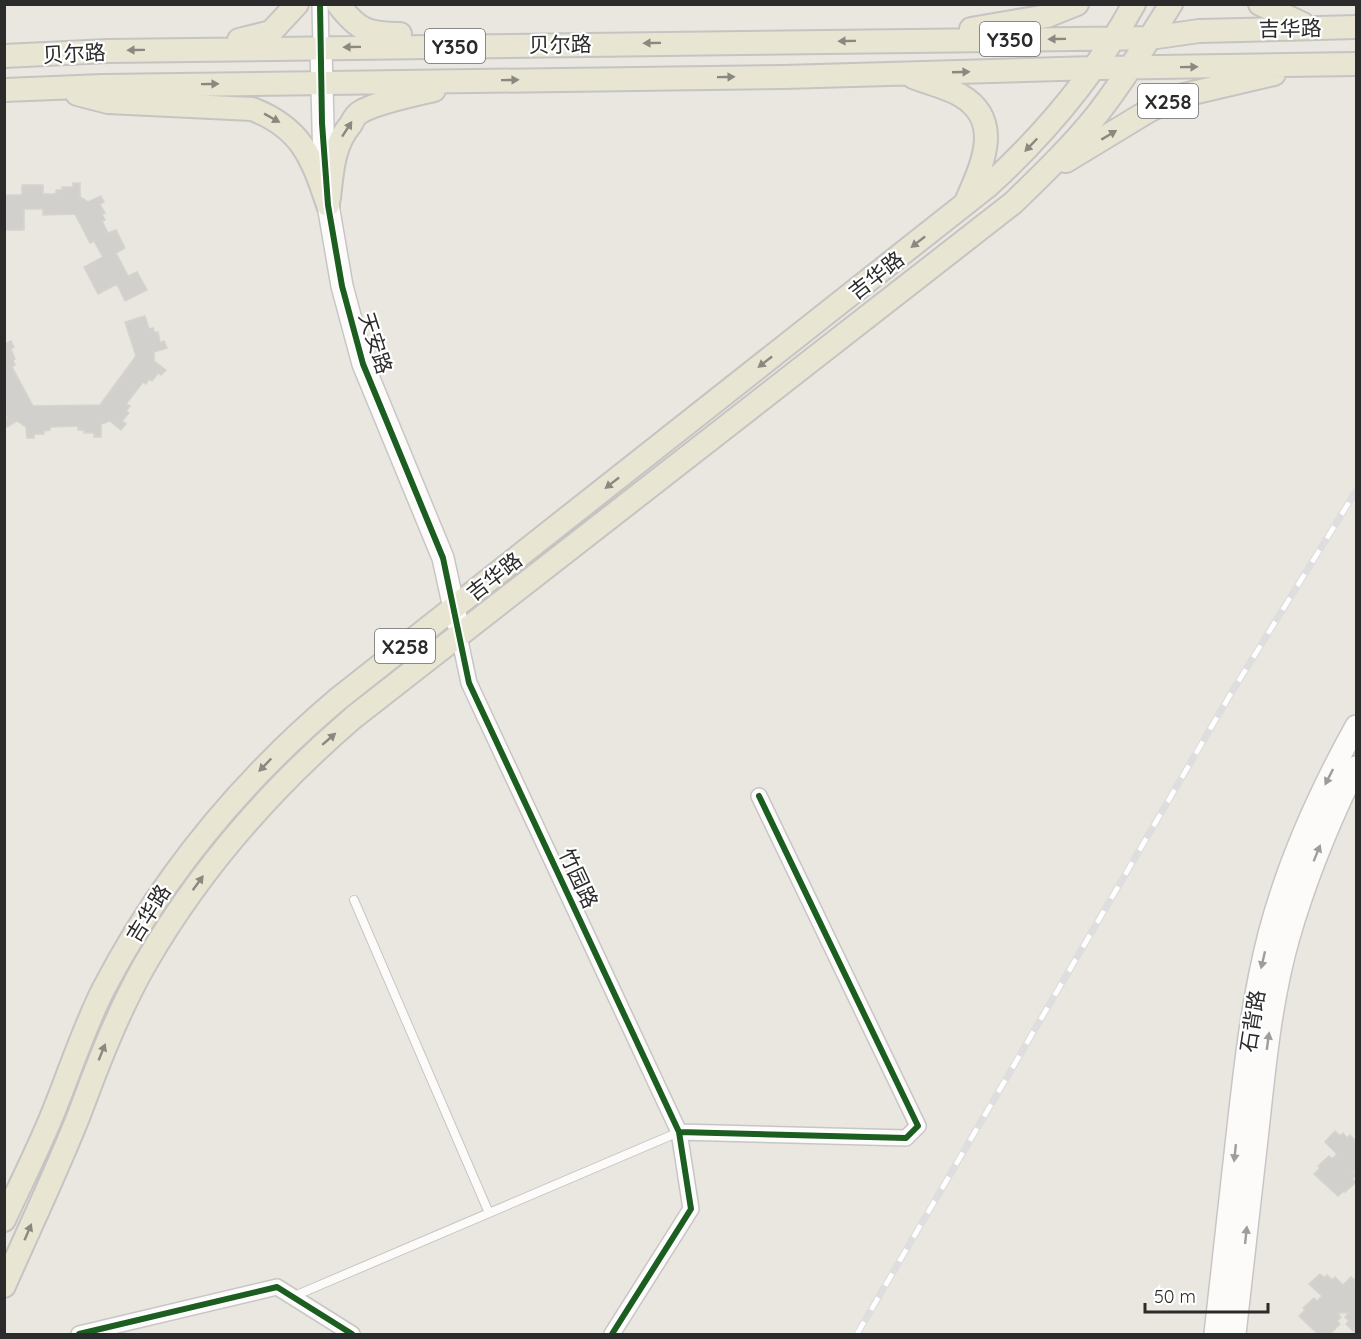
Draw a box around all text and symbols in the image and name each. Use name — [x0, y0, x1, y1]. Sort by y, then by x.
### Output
street label: 吉华路 — [1258, 14, 1322, 42]
road number: Y350 — [980, 22, 1040, 56]
road number: Y350 — [425, 29, 485, 63]
street label: 贝尔路 — [528, 30, 592, 58]
one-way arrow — [1047, 34, 1066, 44]
one-way arrow — [837, 36, 856, 46]
street label: 贝尔路 — [42, 38, 106, 68]
one-way arrow — [642, 38, 661, 48]
one-way arrow — [343, 42, 362, 52]
one-way arrow — [127, 45, 146, 55]
one-way arrow — [1180, 62, 1199, 71]
one-way arrow — [952, 67, 971, 77]
one-way arrow — [716, 73, 735, 82]
one-way arrow — [500, 75, 519, 85]
one-way arrow — [200, 79, 219, 89]
road number: X258 — [1138, 84, 1198, 118]
one-way arrow — [264, 113, 281, 123]
one-way arrow — [341, 121, 352, 137]
one-way arrow — [1101, 129, 1117, 140]
one-way arrow — [1024, 138, 1038, 152]
one-way arrow — [911, 235, 926, 247]
street label: 吉华路 — [843, 245, 909, 305]
street label: 天安路 — [354, 309, 398, 377]
one-way arrow — [758, 356, 773, 368]
one-way arrow — [604, 476, 620, 489]
street label: 吉华路 — [461, 546, 527, 606]
road number: X258 — [375, 629, 435, 663]
one-way arrow — [321, 733, 336, 746]
one-way arrow — [259, 757, 273, 771]
one-way arrow — [1325, 769, 1334, 786]
one-way arrow — [1312, 843, 1322, 861]
street label: 竹园路 — [554, 844, 604, 912]
one-way arrow — [192, 875, 204, 891]
street label: 吉华路 — [120, 879, 176, 947]
one-way arrow — [1258, 951, 1268, 969]
street label: 石背路 — [1234, 988, 1270, 1054]
one-way arrow — [1264, 1031, 1273, 1050]
one-way arrow — [97, 1043, 107, 1061]
one-way arrow — [1230, 1144, 1240, 1163]
one-way arrow — [23, 1223, 33, 1241]
one-way arrow — [1241, 1225, 1251, 1244]
scale bar — [1145, 1276, 1268, 1314]
text: 50 m — [1154, 1285, 1196, 1308]

